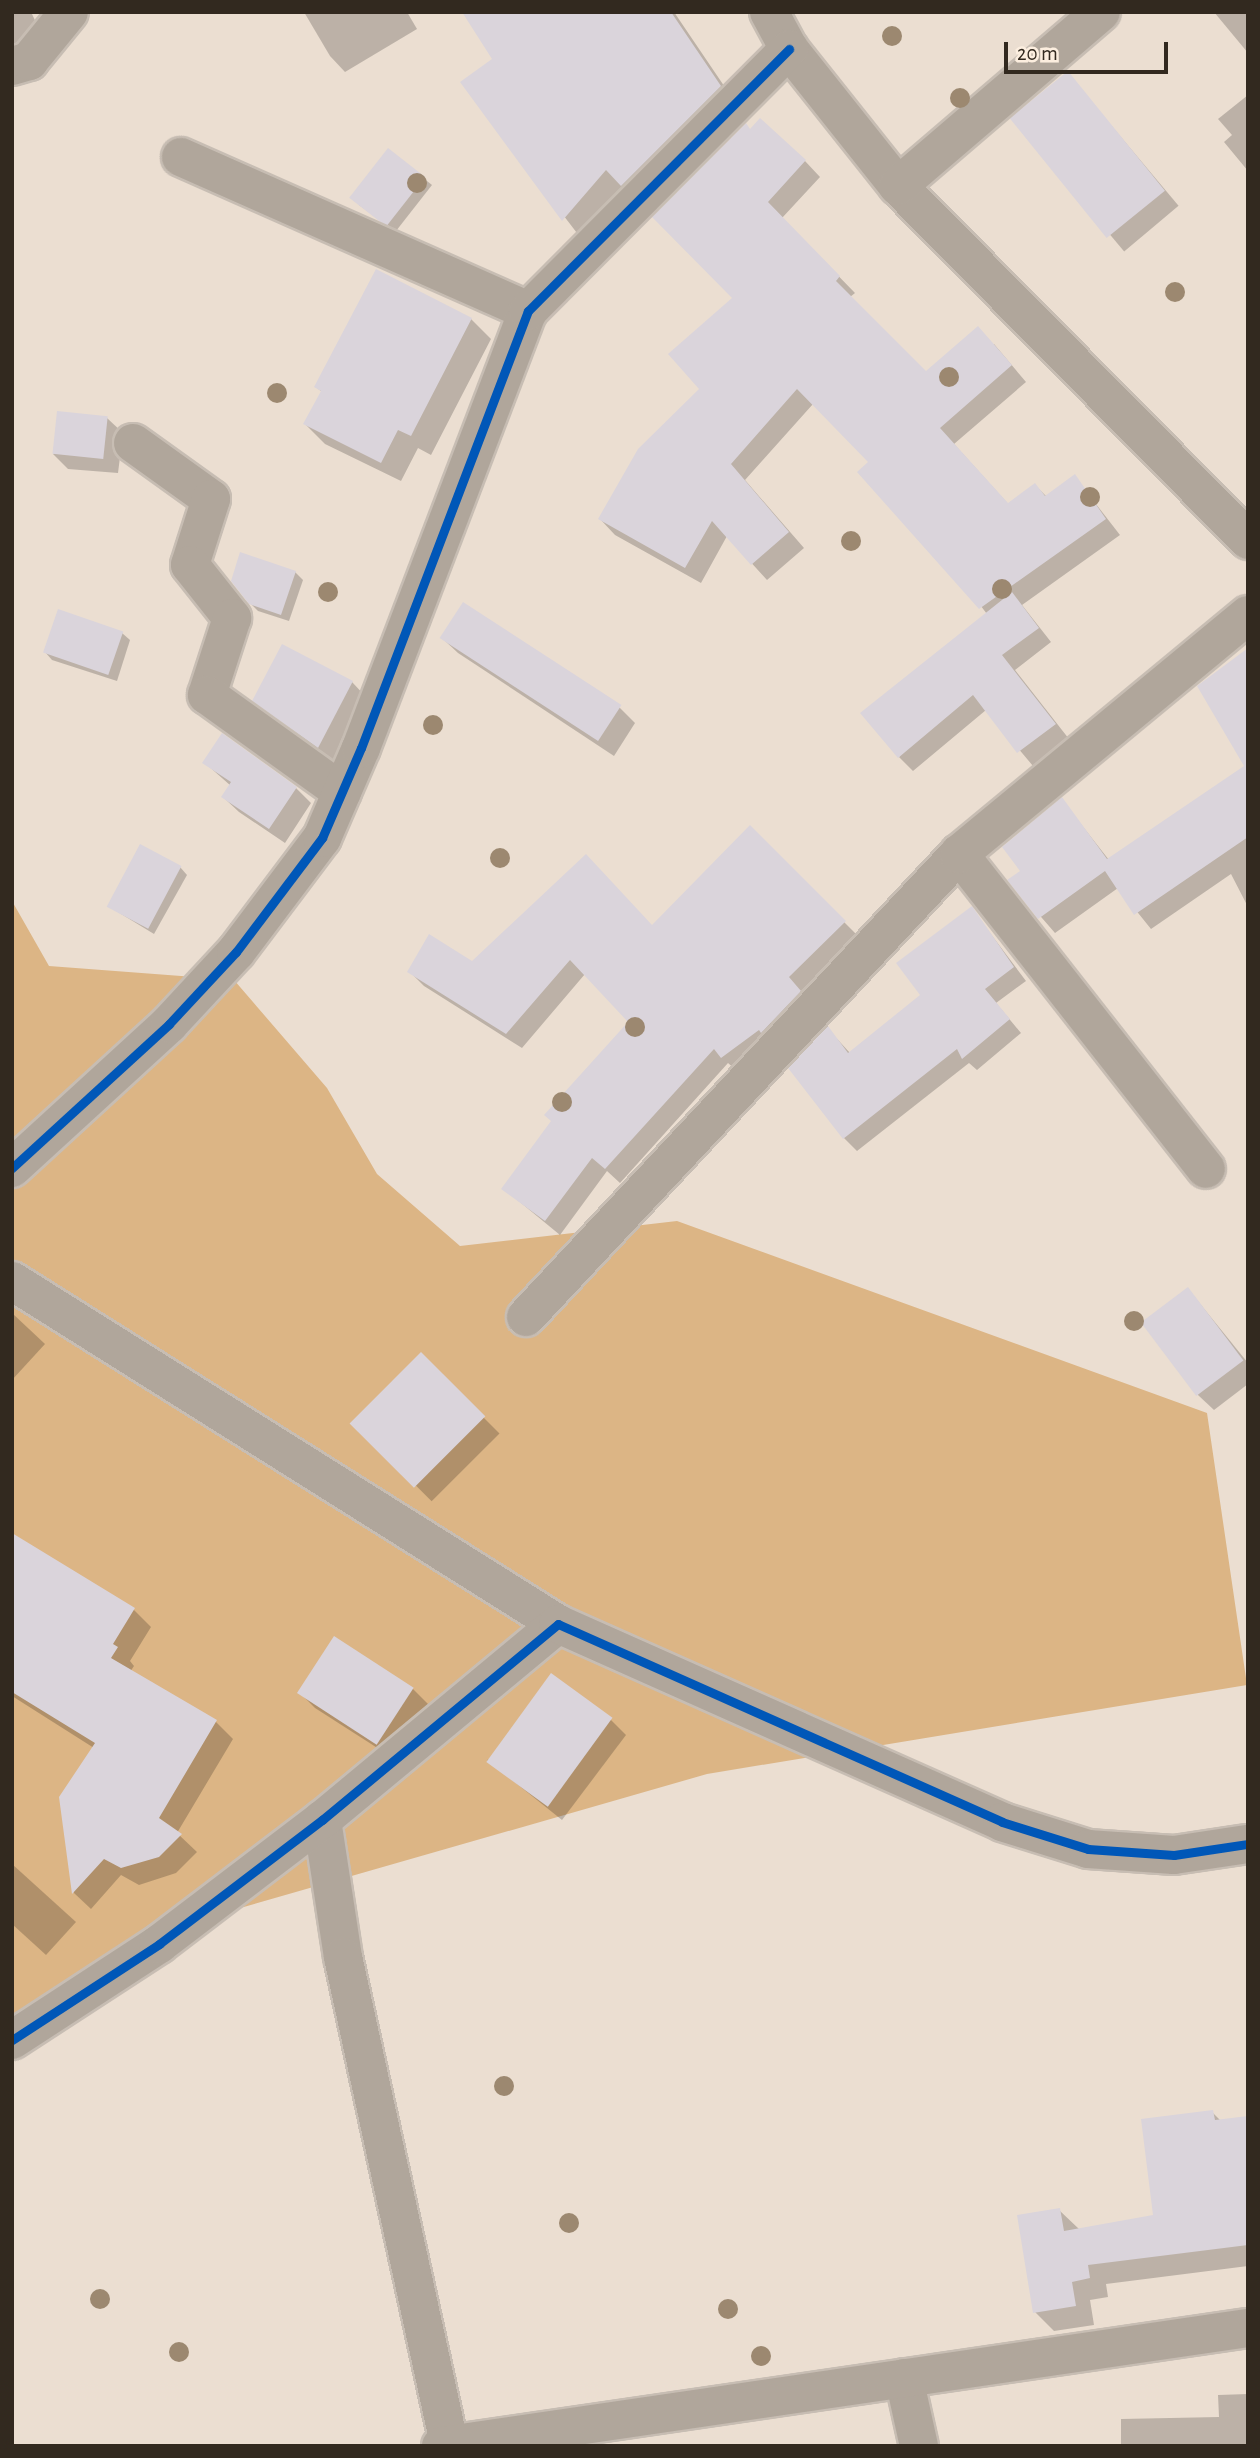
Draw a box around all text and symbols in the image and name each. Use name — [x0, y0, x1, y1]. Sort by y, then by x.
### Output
scale bar — [1008, 28, 1172, 72]
text: 20 m — [1017, 43, 1058, 64]

